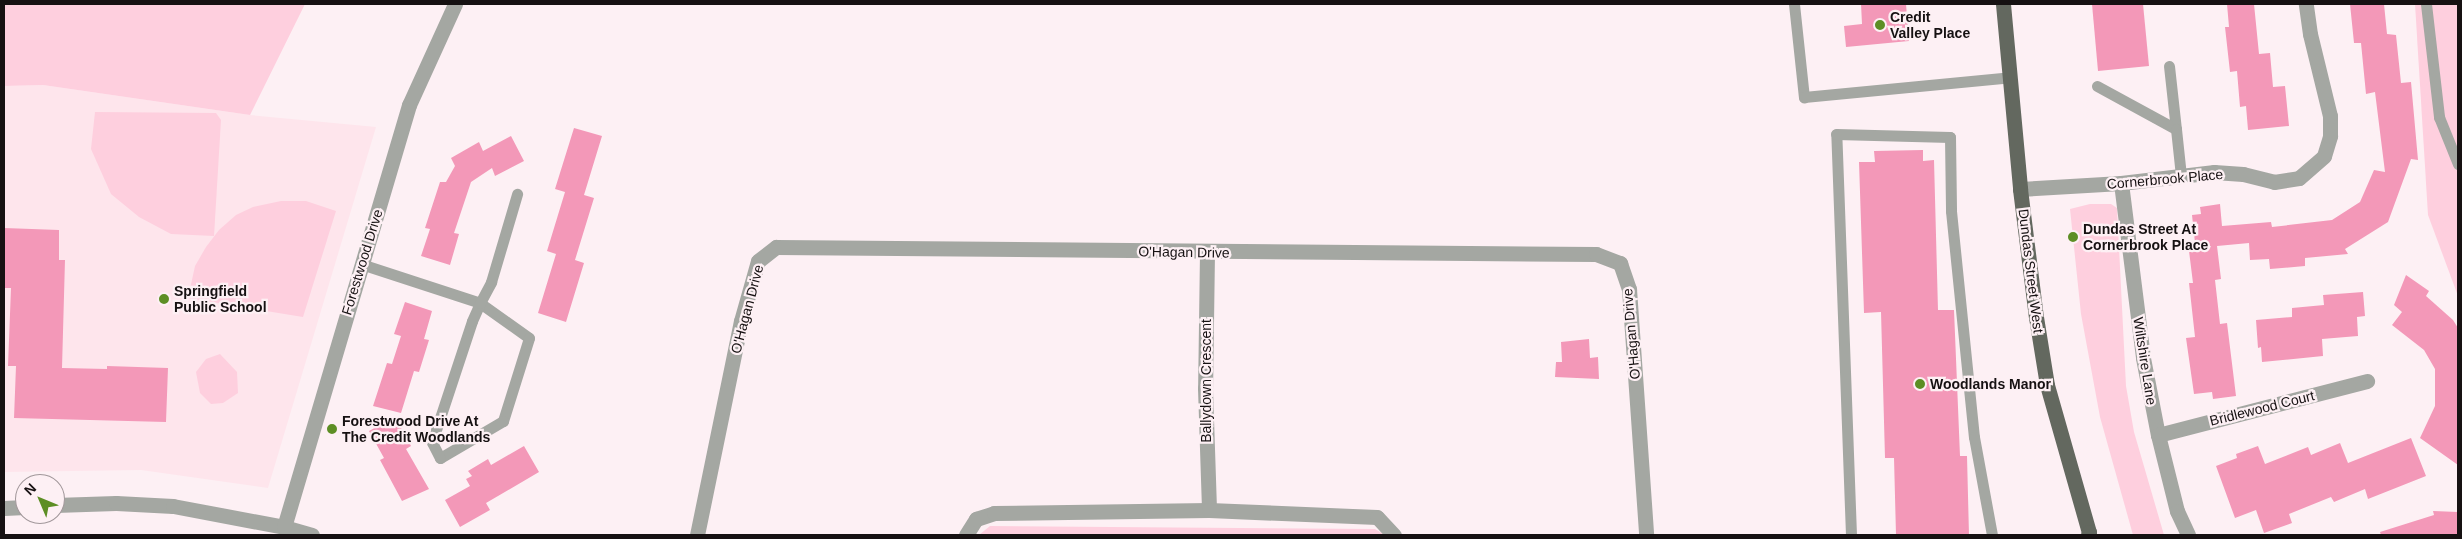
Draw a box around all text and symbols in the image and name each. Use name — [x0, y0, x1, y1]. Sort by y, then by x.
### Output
place label: Credit Valley Place — [1890, 9, 1970, 41]
marker: Credit Valley Place — [1874, 19, 1886, 31]
street label: Cornerbrook Place — [2106, 166, 2224, 192]
street label: Forestwood Drive — [338, 207, 386, 317]
street label: Dundas Street West — [2015, 208, 2047, 334]
place label: Dundas Street At Cornerbrook Place — [2083, 221, 2208, 253]
marker: Dundas Street At Cornerbrook Place — [2067, 231, 2079, 243]
street label: O'Hagan Drive — [1138, 243, 1230, 261]
street label: O'Hagan Drive — [727, 263, 767, 355]
place label: Springfield Public School — [174, 283, 267, 316]
street label: O'Hagan Drive — [1619, 288, 1643, 380]
marker: Springfield Public School — [158, 293, 170, 305]
street label: Wiltshire Lane — [2130, 316, 2160, 406]
street label: Ballydown Crescent — [1198, 319, 1214, 443]
place label: Woodlands Manor — [1930, 376, 2051, 392]
marker: Woodlands Manor — [1914, 378, 1926, 390]
street label: Bridlewood Court — [2208, 387, 2316, 429]
place label: Forestwood Drive At The Credit Woodlands — [342, 413, 490, 446]
marker: Forestwood Drive At The Credit Woodlands — [326, 423, 338, 435]
north arrow — [15, 474, 65, 524]
text: N — [21, 480, 39, 498]

